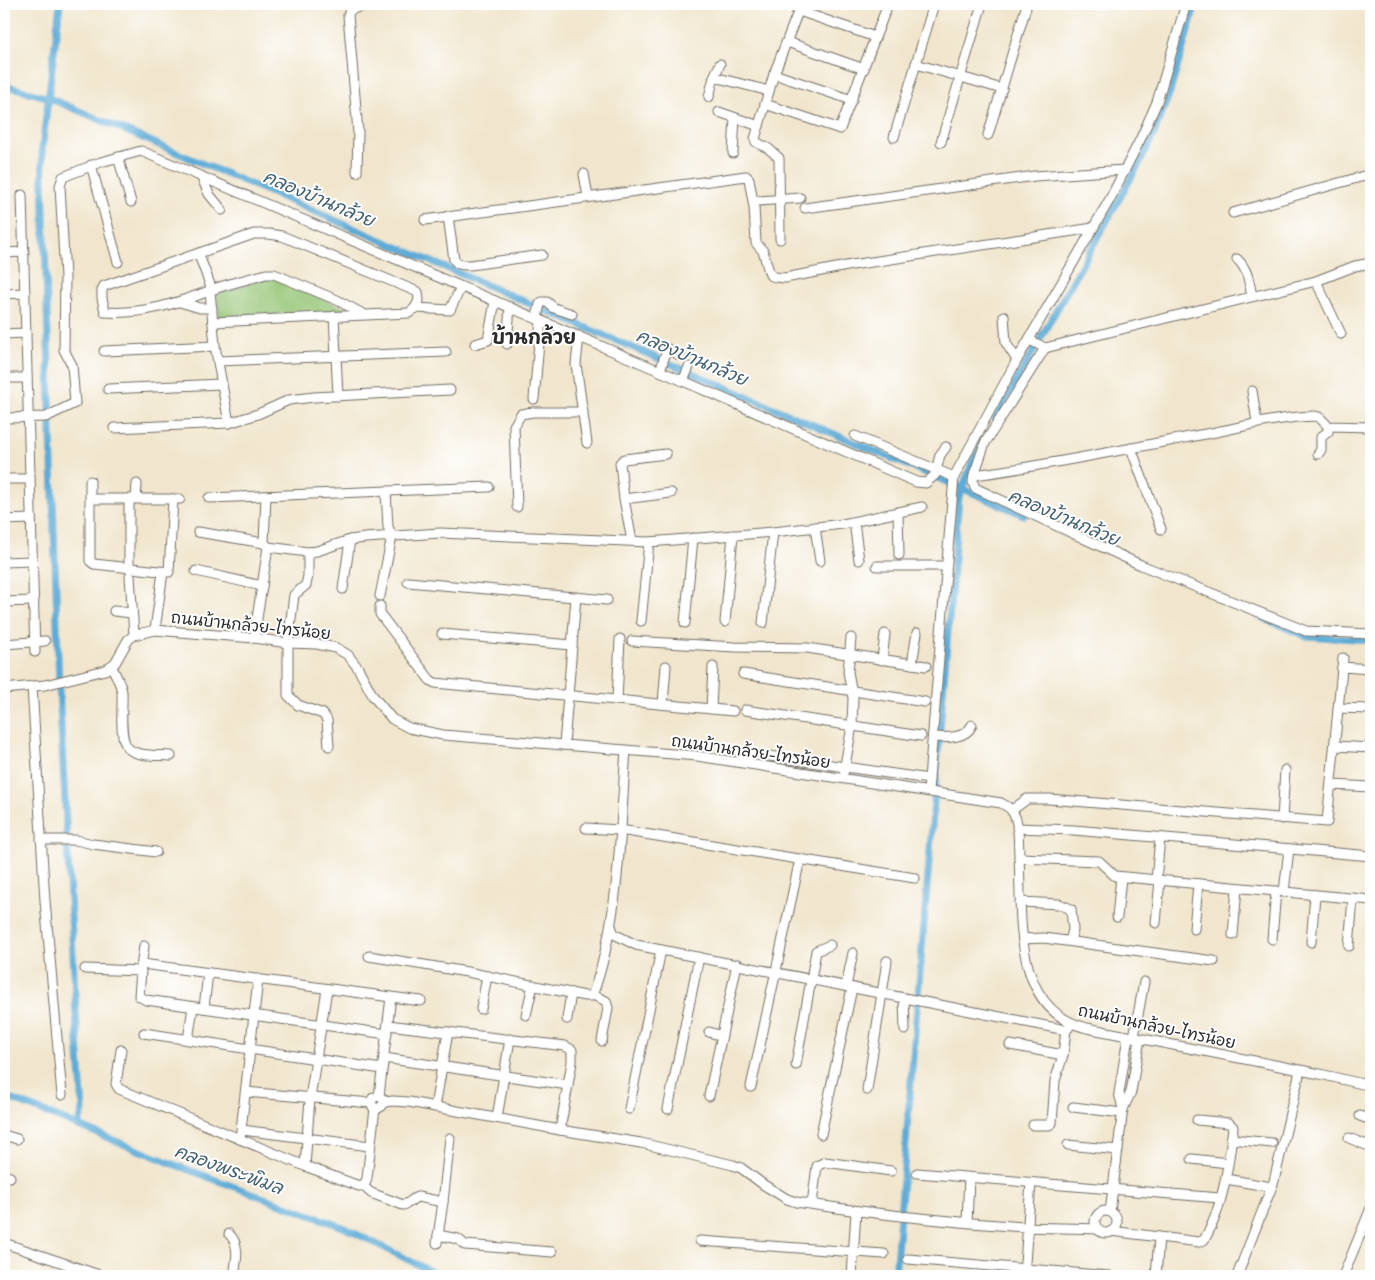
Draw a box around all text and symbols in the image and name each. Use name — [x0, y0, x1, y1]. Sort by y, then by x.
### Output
water label: คลองบ้านกล้วย — [260, 163, 380, 233]
water label: คลองบ้านกล้วย — [633, 322, 753, 392]
district label: บ้านกล้วย — [492, 324, 576, 350]
water label: คลองบ้านกล้วย — [1005, 482, 1125, 552]
street label: ถนนบ้านกล้วย-ไทรน้อย — [170, 606, 332, 644]
street label: ถนนบ้านกล้วย-ไทรน้อย — [670, 729, 832, 773]
street label: ถนนบ้านกล้วย-ไทรน้อย — [1076, 999, 1238, 1053]
water label: คลองพระพิมล — [171, 1138, 288, 1200]

